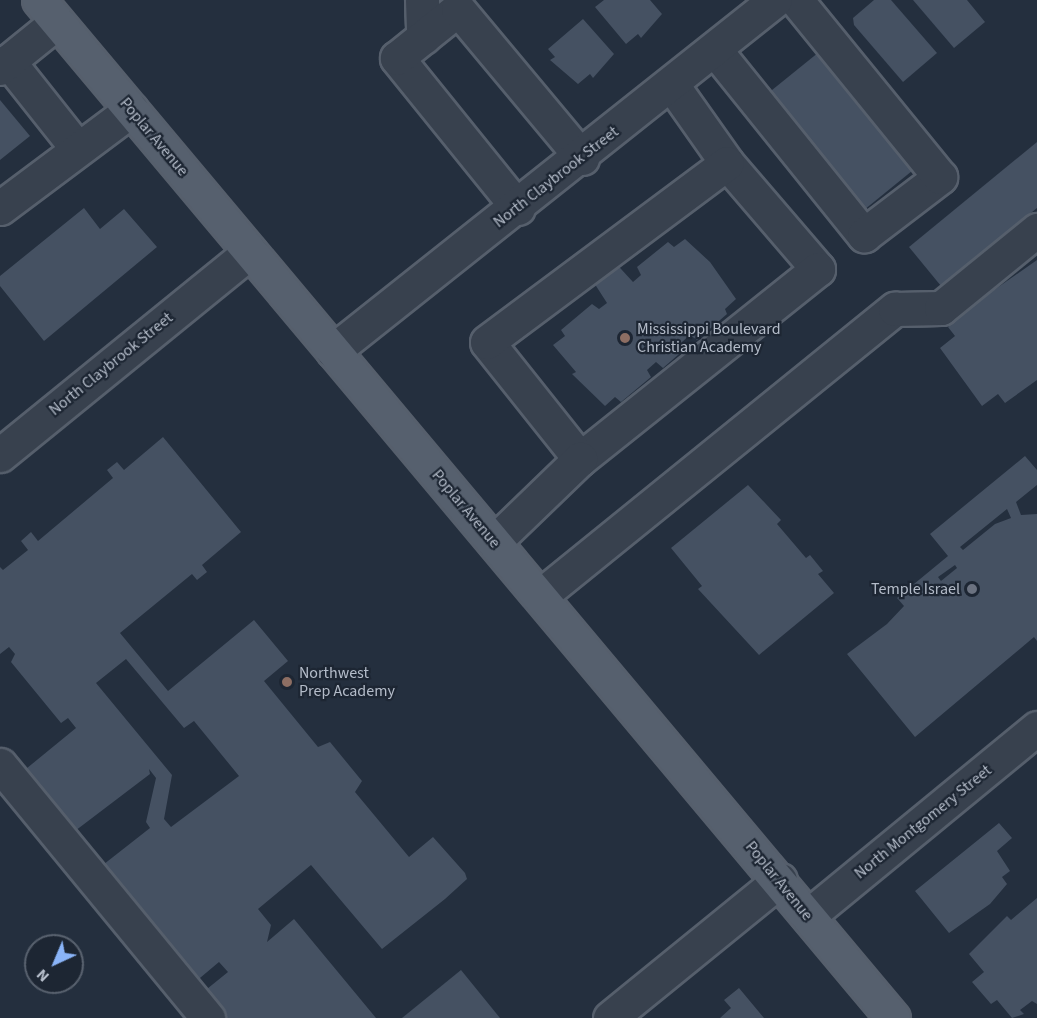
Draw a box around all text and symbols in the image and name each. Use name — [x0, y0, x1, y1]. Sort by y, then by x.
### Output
street label: Poplar Avenue — [116, 94, 192, 180]
street label: North Claybrook Street — [490, 122, 622, 232]
street label: North Claybrook Street — [45, 308, 177, 420]
place label: Mississippi Boulevard Christian Academy — [637, 319, 781, 357]
marker: Mississippi Boulevard Christian Academy — [618, 331, 632, 345]
street label: Poplar Avenue — [428, 466, 504, 552]
place label: Temple Israel — [871, 579, 960, 599]
marker: Temple Israel — [965, 582, 979, 596]
place label: Northwest Prep Academy — [299, 663, 395, 701]
marker: Northwest Prep Academy — [280, 675, 294, 689]
street label: North Montgomery Street — [851, 761, 995, 883]
street label: Poplar Avenue — [741, 837, 817, 925]
north arrow — [24, 934, 84, 994]
text: N — [31, 964, 54, 987]

